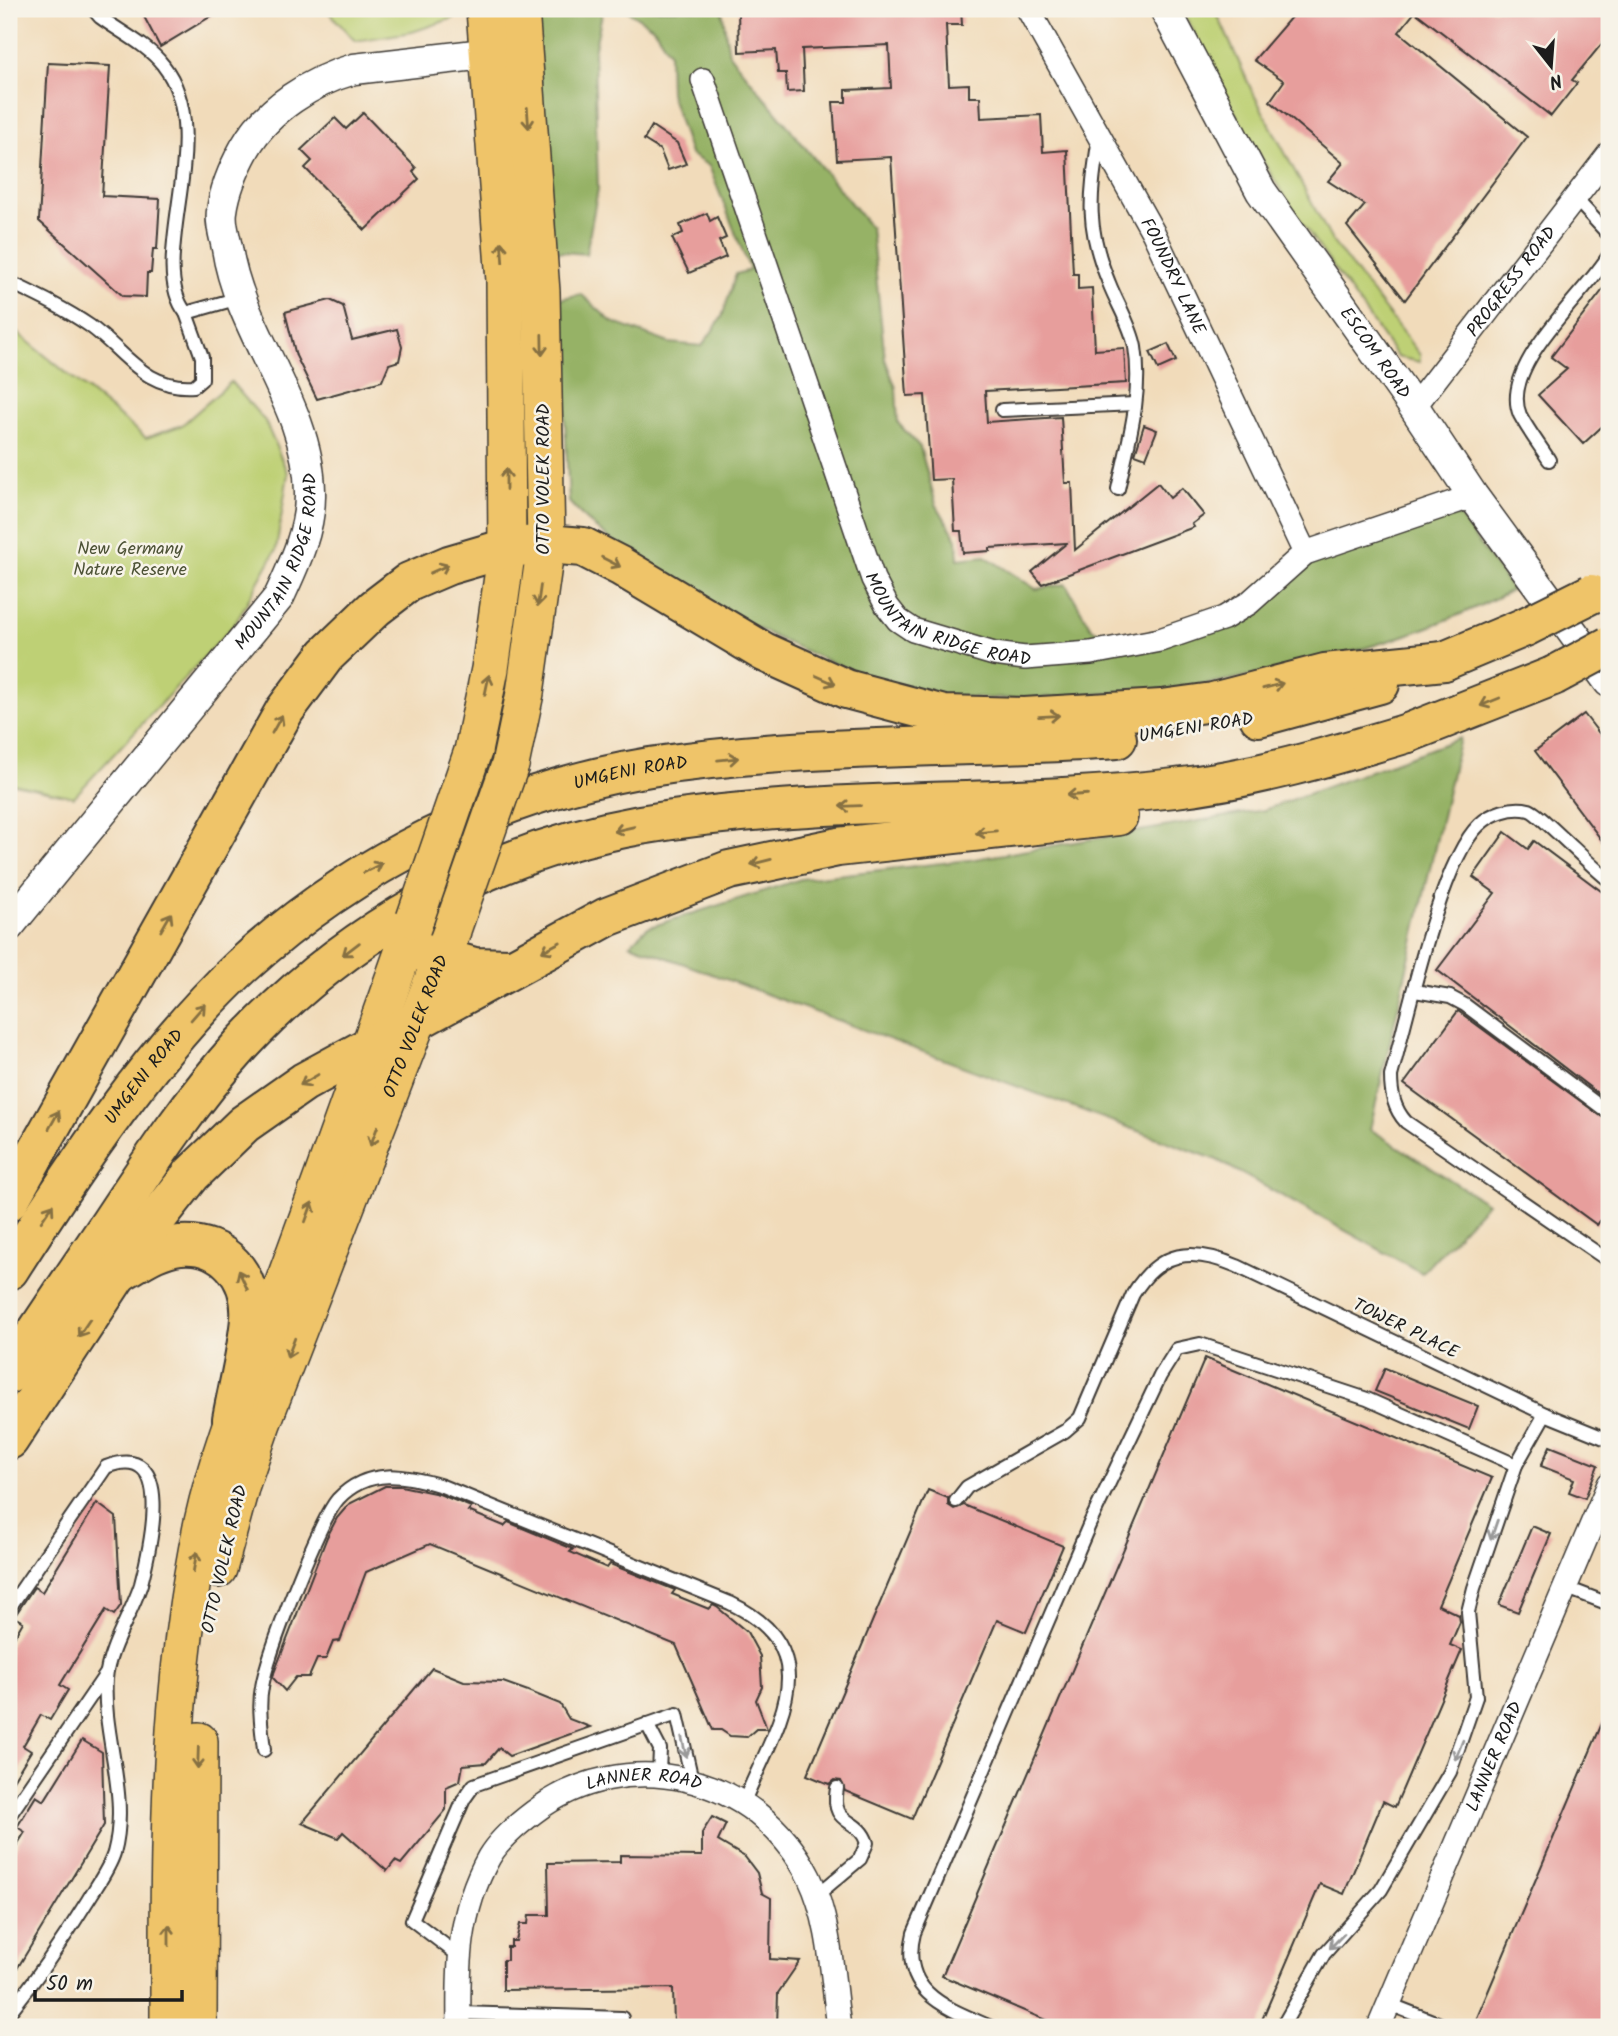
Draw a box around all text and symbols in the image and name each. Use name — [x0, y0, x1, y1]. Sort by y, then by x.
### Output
north arrow — [1516, 32, 1586, 102]
text: N — [1545, 64, 1566, 96]
one-way arrow — [522, 106, 535, 129]
street label: FOUNDRY LANE — [1132, 213, 1213, 340]
street label: PROGRESS ROAD — [1460, 220, 1565, 344]
one-way arrow — [496, 241, 509, 264]
street label: ESCOM ROAD — [1331, 301, 1417, 406]
one-way arrow — [536, 333, 549, 356]
street label: OTTO VOLEK ROAD — [530, 403, 559, 555]
one-way arrow — [499, 468, 513, 491]
street label: MOUNTAIN RIDGE ROAD — [228, 471, 326, 657]
park label: New Germany Nature Reserve — [73, 535, 187, 585]
one-way arrow — [600, 555, 621, 569]
one-way arrow — [428, 562, 449, 575]
street label: MOUNTAIN RIDGE ROAD — [856, 567, 1033, 674]
one-way arrow — [532, 584, 545, 607]
one-way arrow — [481, 674, 495, 697]
one-way arrow — [815, 674, 836, 687]
one-way arrow — [1261, 679, 1284, 692]
one-way arrow — [1480, 696, 1501, 709]
street label: UMGENI ROAD — [1137, 705, 1256, 752]
one-way arrow — [1037, 709, 1060, 722]
one-way arrow — [271, 714, 285, 734]
street label: UMGENI ROAD — [570, 749, 690, 799]
one-way arrow — [716, 752, 739, 765]
one-way arrow — [1066, 789, 1089, 802]
one-way arrow — [839, 799, 862, 812]
one-way arrow — [613, 823, 636, 836]
one-way arrow — [975, 825, 998, 838]
one-way arrow — [750, 856, 773, 869]
one-way arrow — [363, 861, 383, 875]
one-way arrow — [160, 912, 173, 933]
one-way arrow — [541, 941, 562, 954]
one-way arrow — [342, 942, 361, 957]
street label: OTTO VOLEK ROAD — [376, 950, 458, 1103]
one-way arrow — [190, 1004, 207, 1021]
street label: UMGENI ROAD — [98, 1022, 192, 1132]
one-way arrow — [299, 1073, 319, 1087]
one-way arrow — [47, 1111, 61, 1131]
one-way arrow — [366, 1125, 379, 1147]
one-way arrow — [304, 1202, 316, 1224]
one-way arrow — [40, 1204, 54, 1223]
one-way arrow — [236, 1270, 250, 1291]
street label: TOWER PLACE — [1347, 1291, 1464, 1368]
one-way arrow — [76, 1317, 90, 1337]
one-way arrow — [283, 1337, 296, 1359]
street label: OTTO VOLEK ROAD — [194, 1482, 257, 1636]
one-way arrow — [1487, 1518, 1499, 1540]
one-way arrow — [189, 1551, 203, 1574]
street label: LANNER ROAD — [1459, 1697, 1531, 1817]
one-way arrow — [678, 1735, 692, 1758]
one-way arrow — [1452, 1739, 1465, 1760]
one-way arrow — [191, 1747, 204, 1770]
street label: LANNER ROAD — [582, 1762, 706, 1800]
one-way arrow — [162, 1923, 176, 1946]
one-way arrow — [1329, 1932, 1346, 1949]
scale bar — [35, 1959, 182, 2003]
text: 50 m — [46, 1968, 93, 2001]

